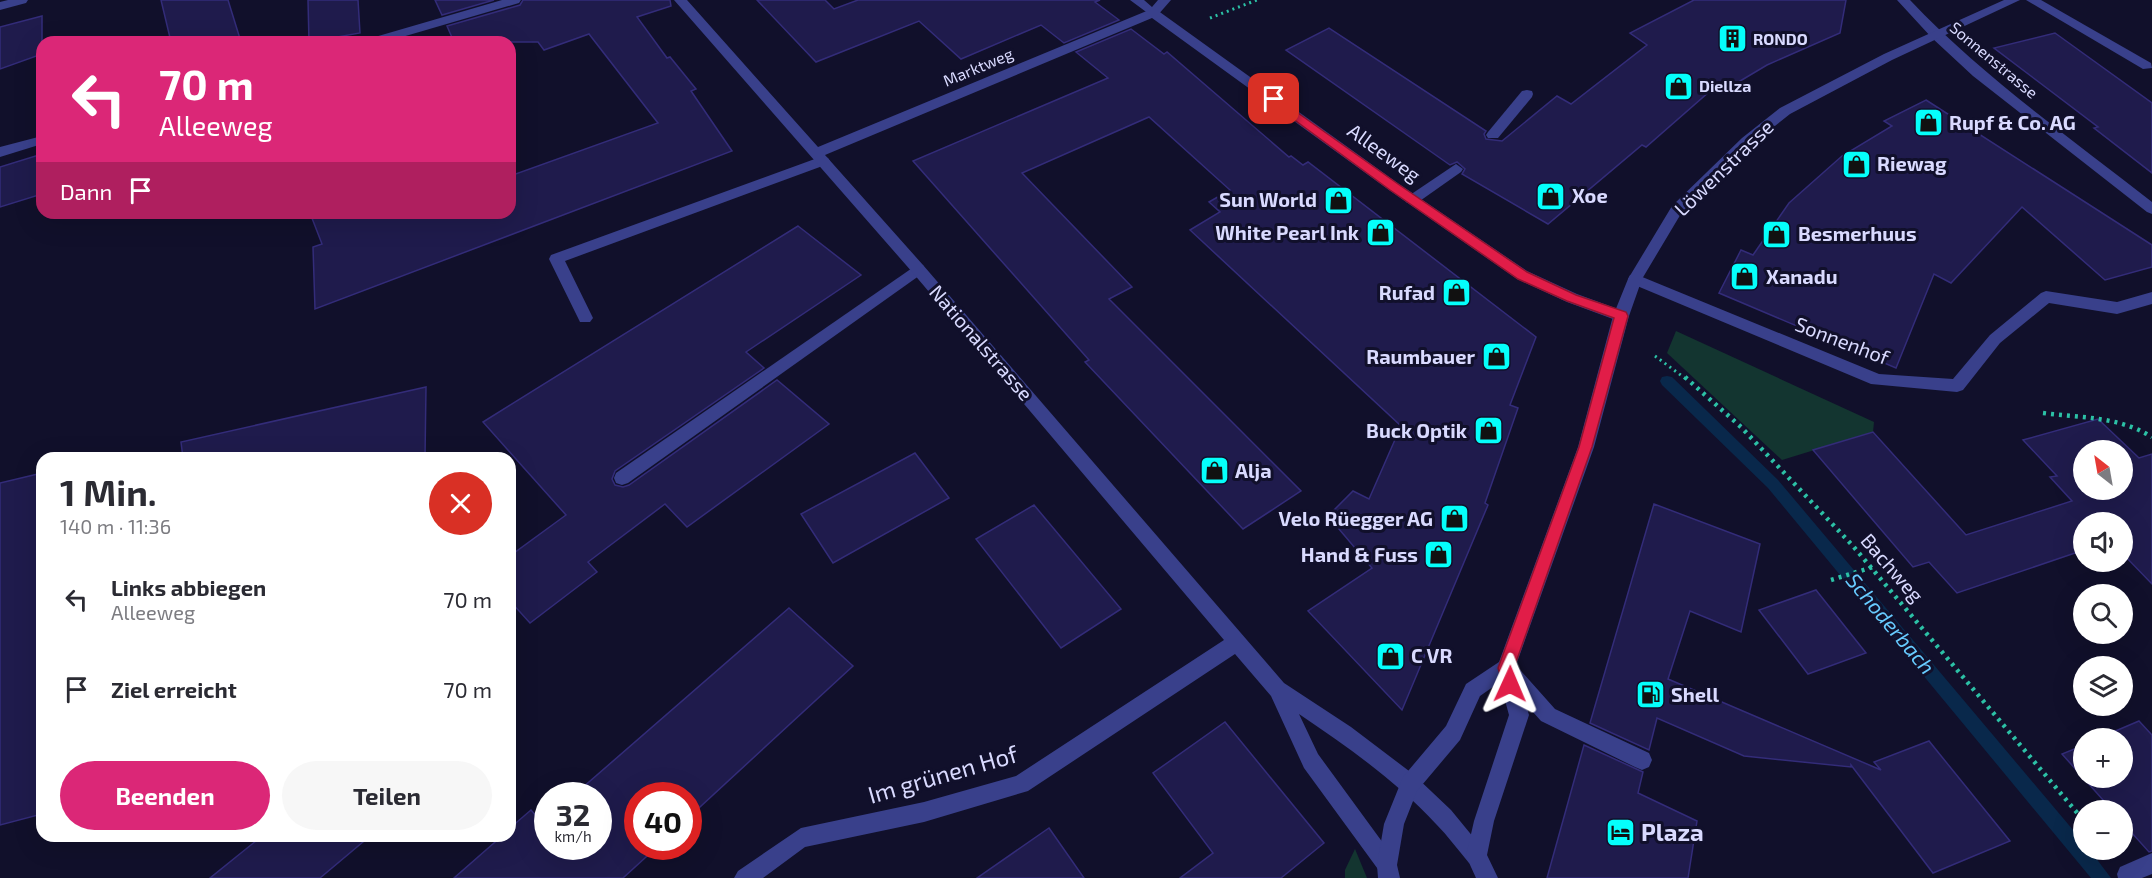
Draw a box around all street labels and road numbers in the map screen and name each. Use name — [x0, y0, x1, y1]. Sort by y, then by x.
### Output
street label: Sonnenstrasse — [1947, 17, 2042, 102]
street label: Marktweg — [940, 43, 1016, 90]
street label: Löwenstrasse — [1669, 114, 1778, 220]
street label: Alleeweg — [1344, 118, 1426, 187]
street label: Nationalstrasse — [925, 280, 1039, 405]
street label: Sonnenhof — [1792, 311, 1893, 369]
street label: Bachweg — [1856, 528, 1929, 607]
street label: Im grünen Hof — [864, 738, 1022, 809]

